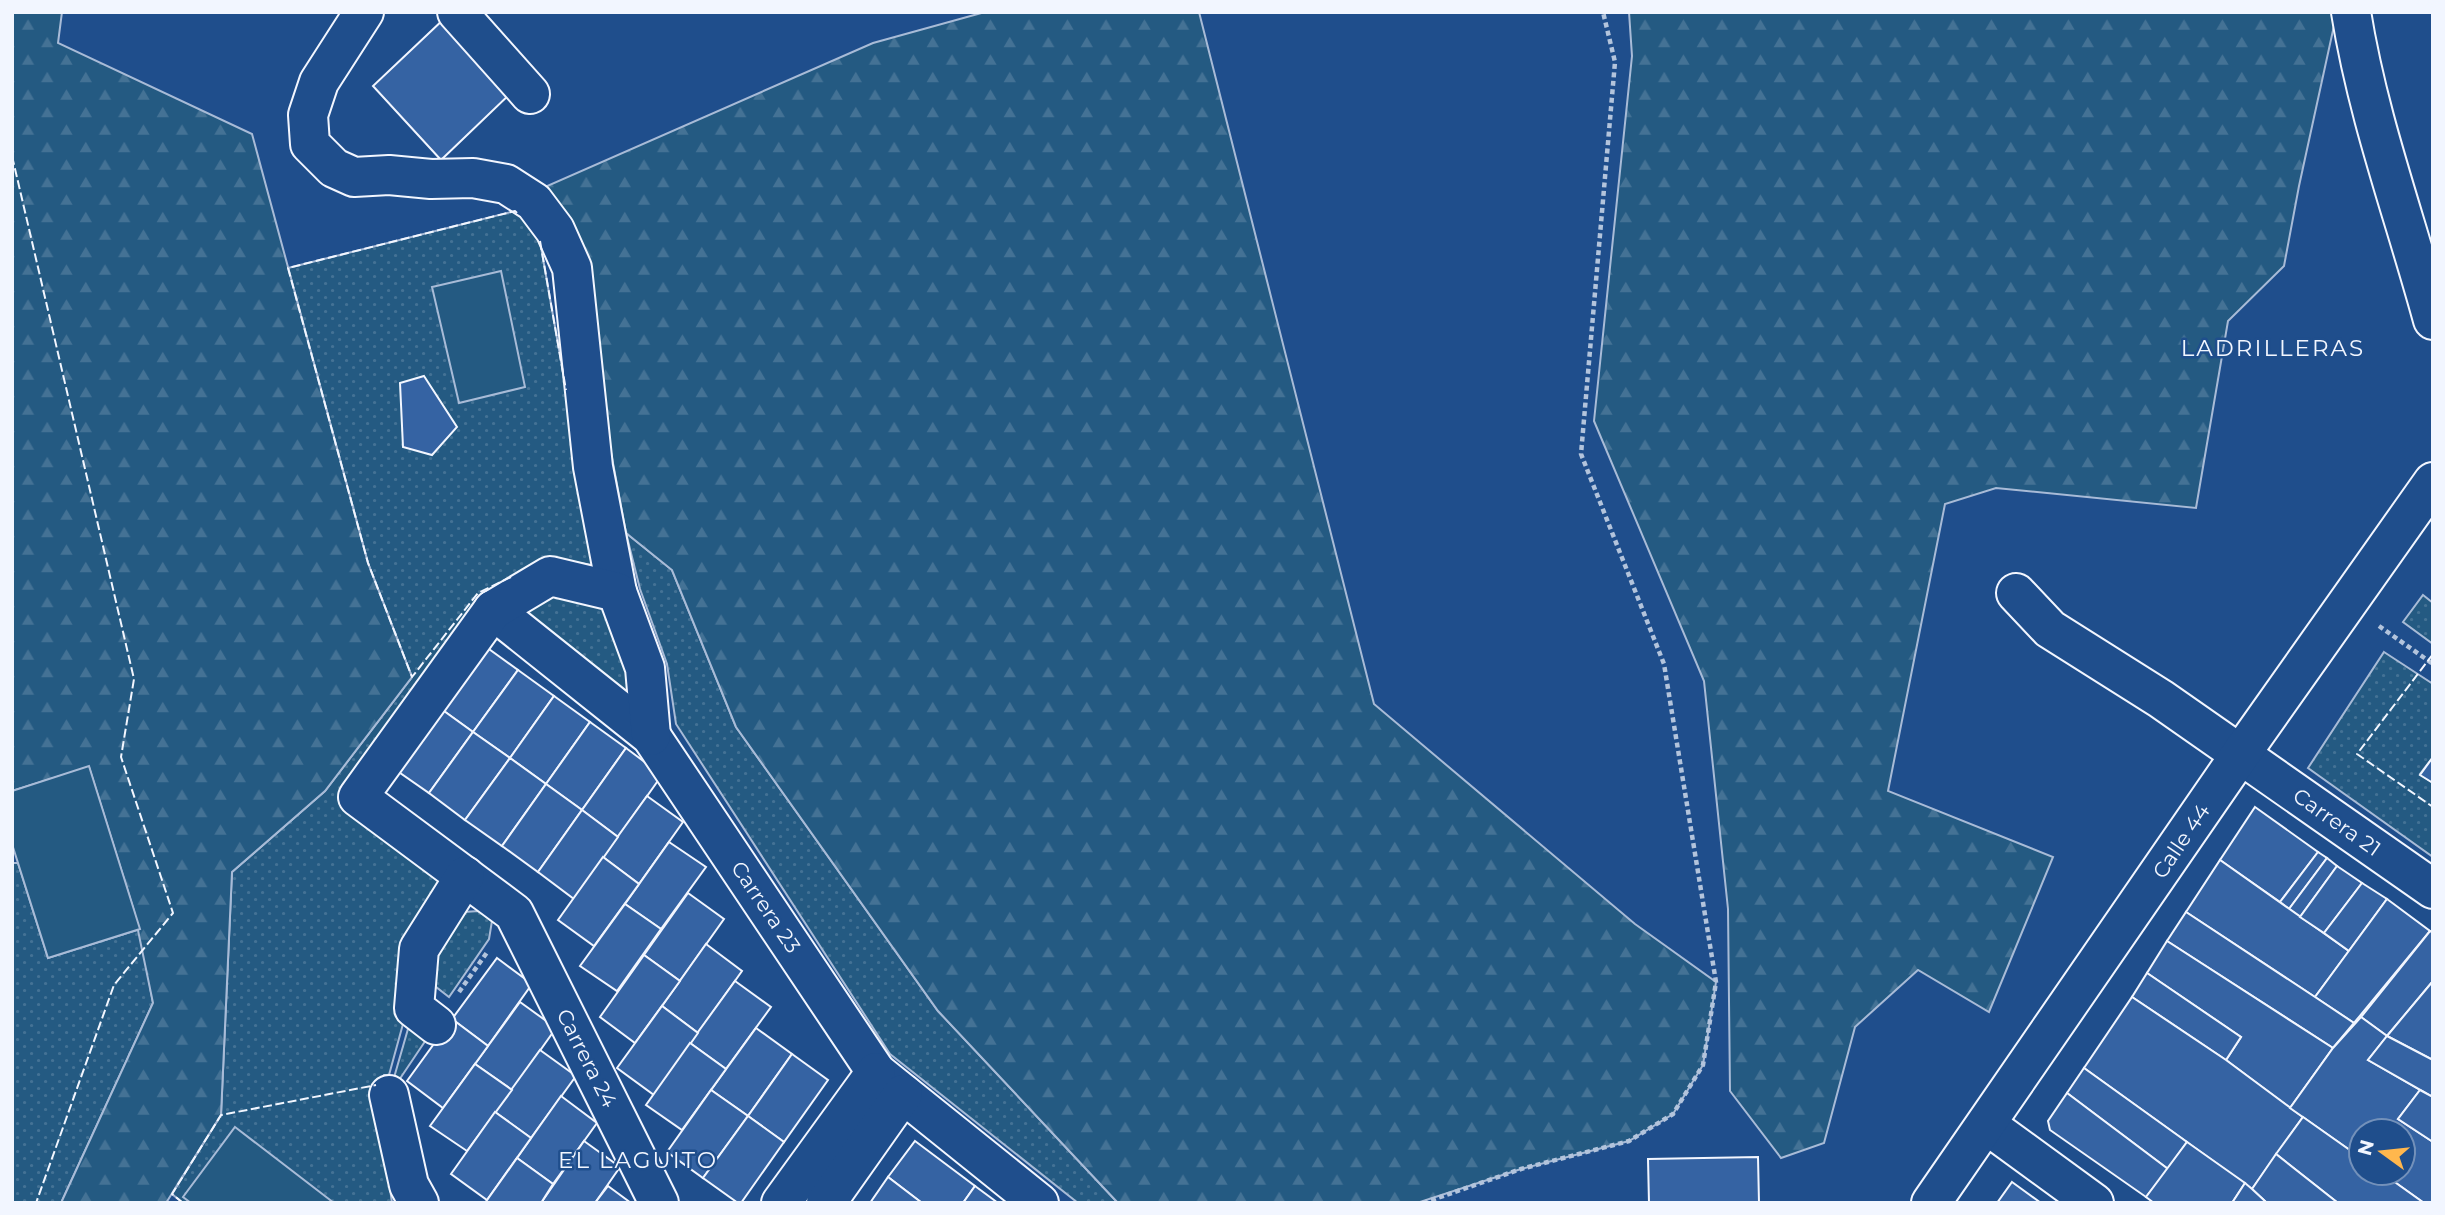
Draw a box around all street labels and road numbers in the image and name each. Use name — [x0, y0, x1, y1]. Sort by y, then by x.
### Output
street label: Carrera 21 — [2288, 783, 2386, 861]
street label: Calle 44 — [2147, 799, 2215, 883]
street label: Carrera 23 — [726, 856, 806, 958]
street label: Carrera 24 — [552, 1005, 622, 1111]

